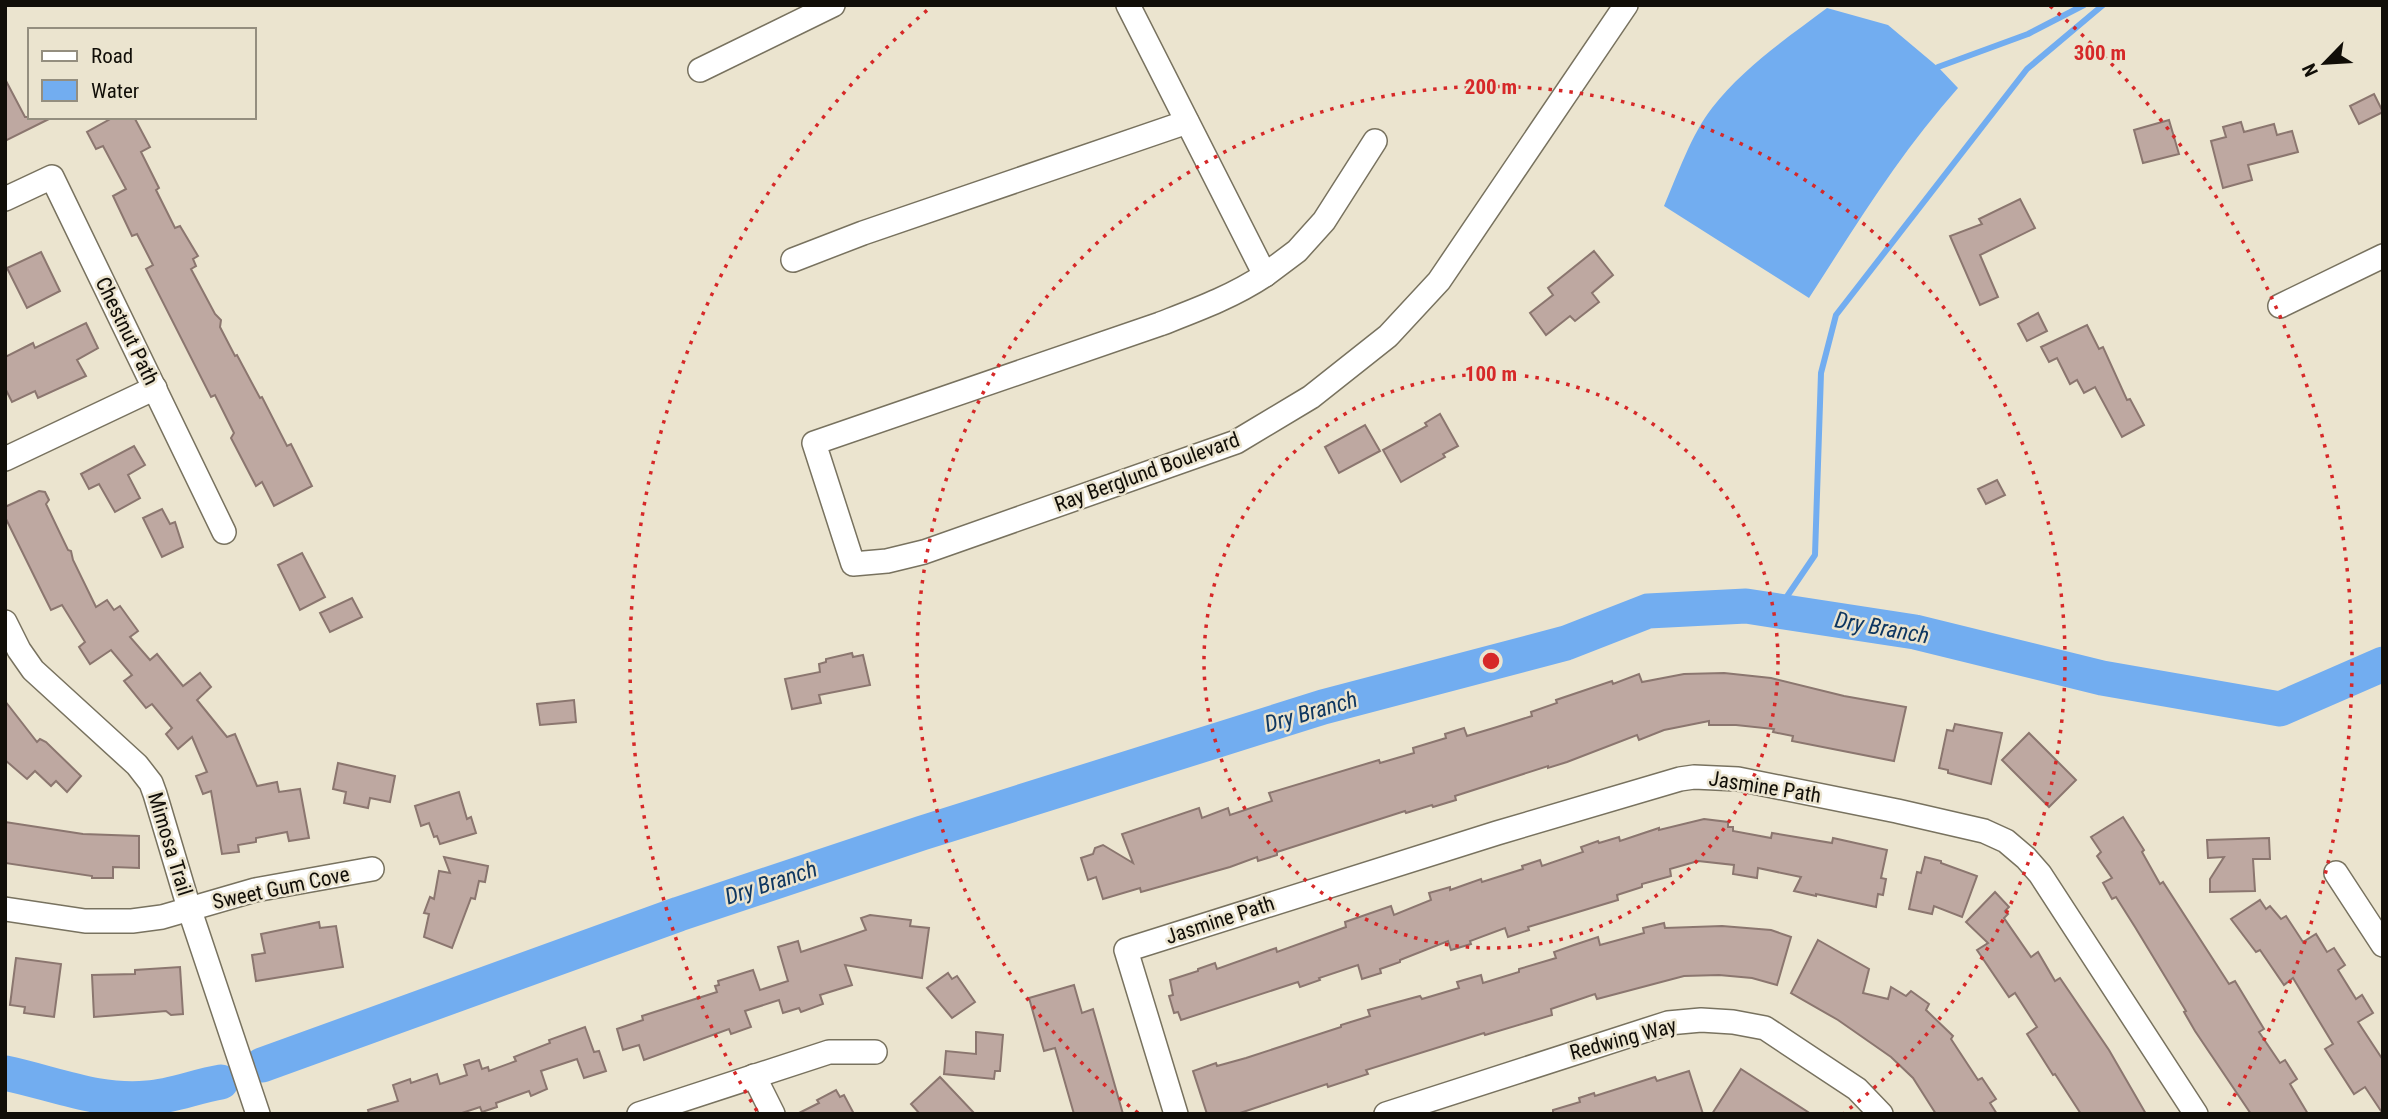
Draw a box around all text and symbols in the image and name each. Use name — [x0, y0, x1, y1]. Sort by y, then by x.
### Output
legend — [28, 28, 256, 119]
north arrow — [2290, 28, 2360, 98]
text: 300 m — [2074, 41, 2126, 65]
text: Road — [91, 44, 133, 68]
text: N — [2297, 60, 2323, 80]
text: 200 m — [1465, 75, 1517, 99]
text: Water — [91, 79, 139, 103]
street label: Chestnut Path — [91, 273, 163, 389]
text: 100 m — [1465, 362, 1517, 386]
street label: Ray Berglund Boulevard — [1051, 427, 1243, 517]
water label: Dry Branch — [1833, 606, 1931, 650]
centre of rings — [1479, 649, 1503, 673]
water label: Dry Branch — [1261, 686, 1361, 738]
street label: Jasmine Path — [1707, 766, 1823, 808]
street label: Mimosa Trail — [143, 789, 197, 899]
water label: Dry Branch — [721, 855, 821, 911]
street label: Sweet Gum Cove — [210, 862, 352, 914]
street label: Jasmine Path — [1162, 891, 1278, 949]
street label: Redwing Way — [1567, 1013, 1679, 1065]

